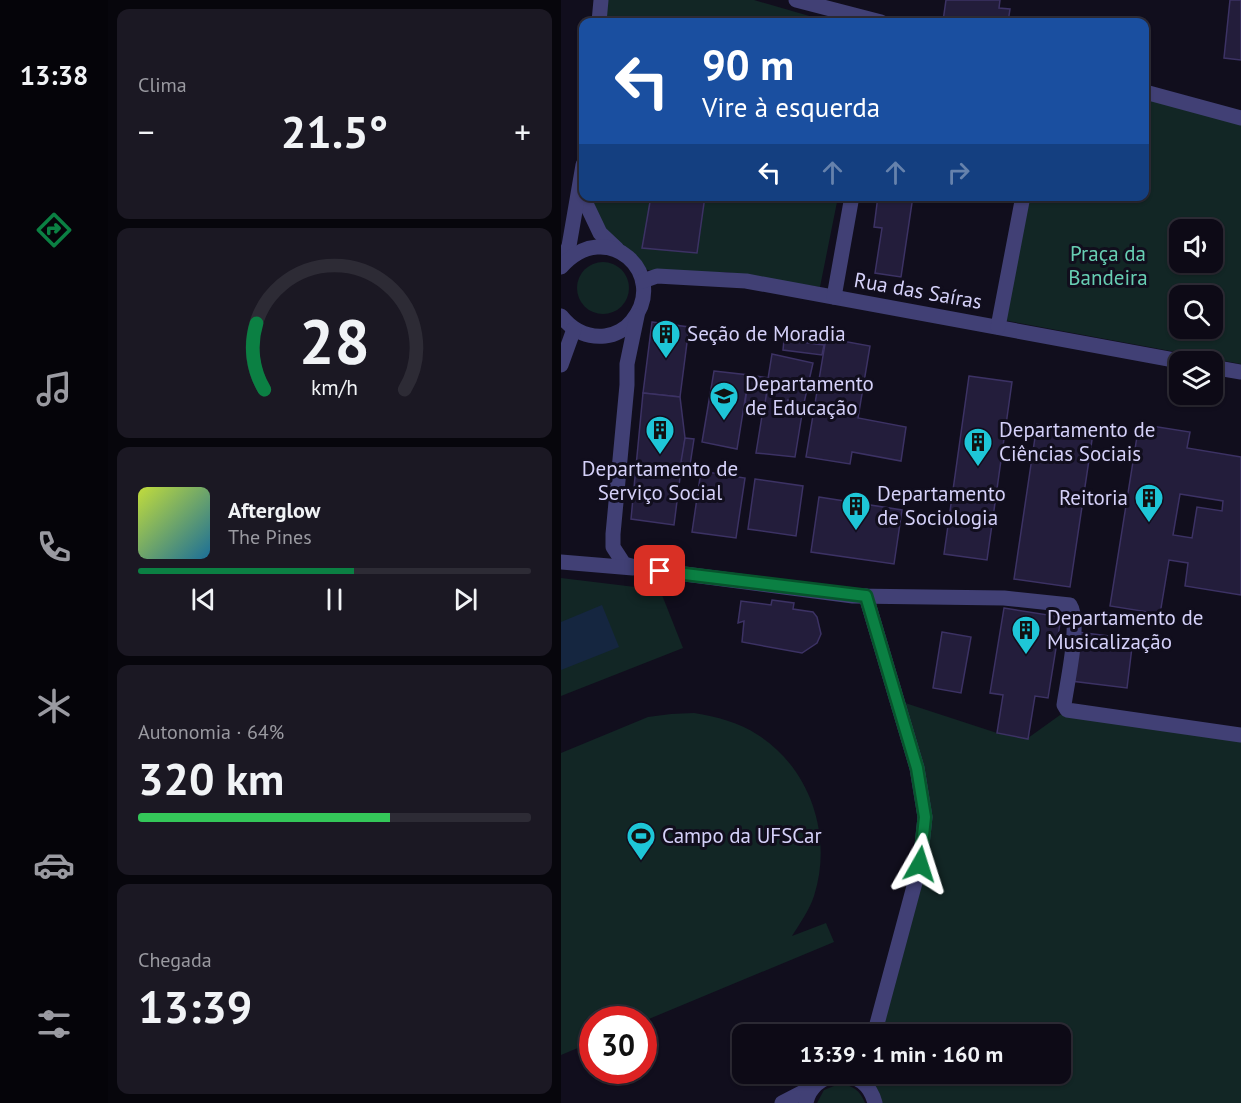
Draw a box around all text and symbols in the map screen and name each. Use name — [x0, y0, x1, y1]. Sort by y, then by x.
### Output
text: 90 m — [702, 37, 794, 92]
icon: left — [603, 42, 681, 120]
text: 13:38 — [20, 58, 88, 92]
text: Clima — [138, 72, 187, 98]
text: Vire à esquerda — [702, 90, 880, 124]
text: 21.5° — [281, 102, 388, 160]
text: − — [138, 110, 155, 153]
text: + — [514, 110, 531, 153]
icon: left — [753, 156, 786, 189]
icon: ahead — [816, 156, 849, 189]
icon: ahead — [879, 156, 912, 189]
icon: right — [942, 156, 975, 189]
icon: directions — [33, 209, 75, 251]
map controls — [1169, 219, 1223, 405]
button: sound — [1169, 219, 1223, 273]
park label: Praça da Bandeira — [1068, 240, 1148, 291]
street label: Rua das Saíras — [852, 266, 984, 315]
button: search — [1169, 285, 1223, 339]
text: 28 — [299, 300, 370, 381]
building icon: Seção de Moradia — [650, 318, 682, 360]
place label: Seção de Moradia — [687, 320, 846, 347]
button: layers — [1169, 351, 1223, 405]
icon: music — [33, 368, 75, 410]
place label: Departamento de Educação — [745, 370, 874, 421]
text: km/h — [311, 373, 358, 401]
school or university icon: Departamento de Educação — [708, 380, 740, 422]
building icon: Departamento de Serviço Social — [644, 414, 676, 456]
place label: Departamento de Ciências Sociais — [999, 416, 1155, 467]
building icon: Departamento de Ciências Sociais — [962, 426, 994, 468]
place label: Departamento de Serviço Social — [582, 455, 738, 506]
place label: Departamento de Sociologia — [877, 480, 1006, 531]
building icon: Reitoria — [1133, 482, 1165, 524]
place label: Reitoria — [1059, 484, 1128, 511]
building icon: Departamento de Sociologia — [840, 490, 872, 532]
text: Afterglow — [228, 496, 320, 524]
text: The Pines — [228, 524, 312, 550]
icon: phone — [33, 526, 75, 568]
pin — [634, 545, 685, 596]
icon: arrive — [643, 554, 676, 587]
icon: previous — [187, 583, 220, 616]
icon: pause — [318, 583, 351, 616]
icon: next — [449, 583, 482, 616]
place label: Departamento de Musicalização — [1047, 604, 1203, 655]
building icon: Departamento de Musicalização — [1010, 614, 1042, 656]
icon: climate — [33, 685, 75, 727]
text: Autonomia · 64% — [138, 719, 284, 745]
text: 320 km — [138, 749, 284, 807]
sports icon: Campo da UFSCar — [625, 820, 657, 862]
place label: Campo da UFSCar — [662, 822, 822, 849]
position arrow — [888, 832, 952, 896]
icon: car — [33, 844, 75, 886]
text: Chegada — [138, 947, 212, 973]
text: 13:39 — [138, 977, 252, 1035]
icon: filters — [33, 1003, 75, 1045]
speed limit sign: 30 — [579, 1006, 657, 1084]
text: 13:39 · 1 min · 160 m — [800, 1040, 1003, 1068]

